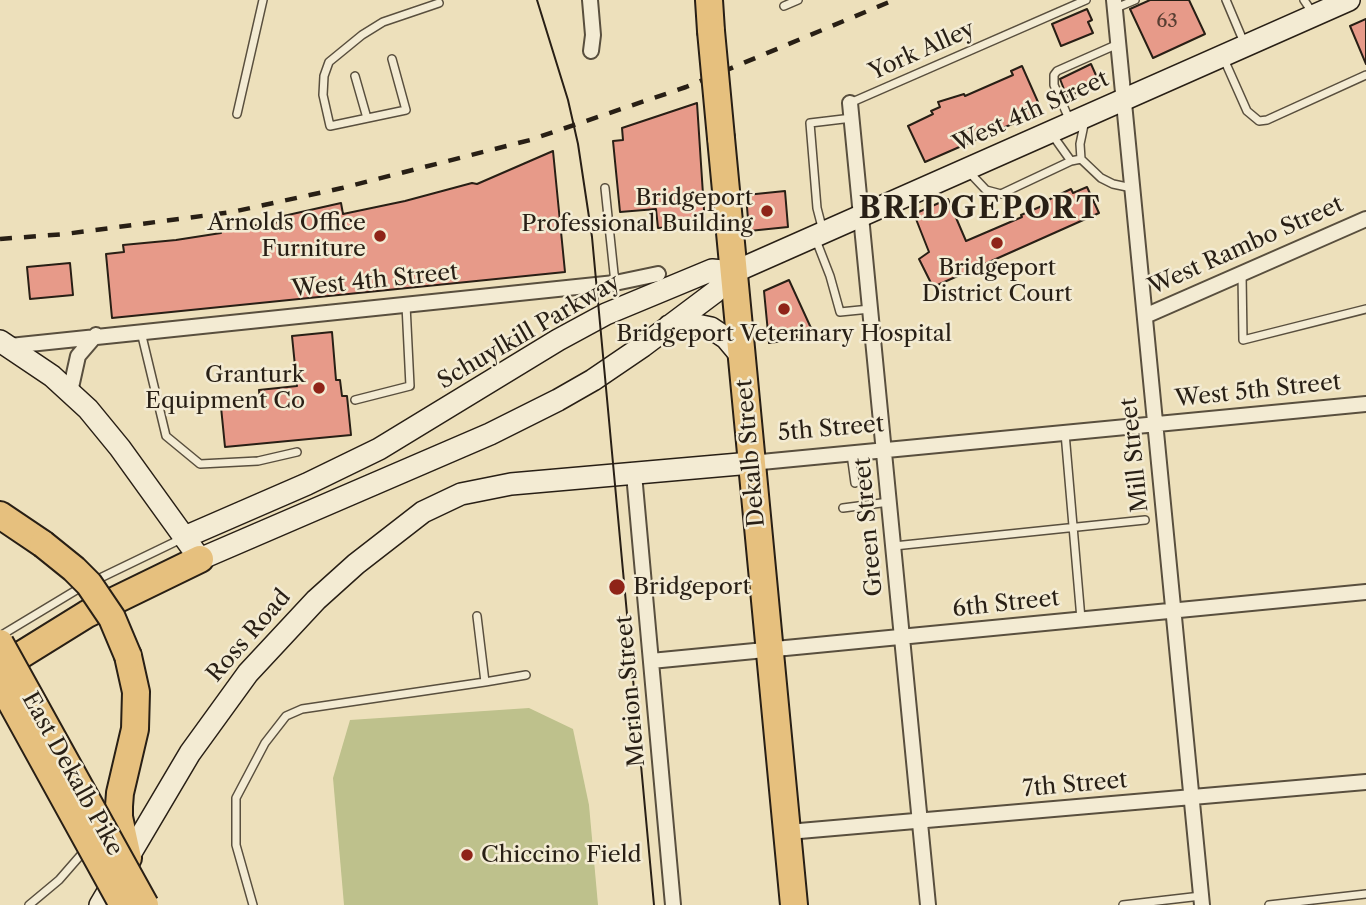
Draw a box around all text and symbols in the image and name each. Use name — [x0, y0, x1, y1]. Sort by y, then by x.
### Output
house number: 63 — [1156, 11, 1178, 33]
street label: York Alley — [865, 15, 979, 87]
street label: West 4th Street — [949, 65, 1113, 159]
place label: Bridgeport Professional Building — [521, 184, 753, 238]
district label: BRIDGEPORT — [860, 191, 1100, 227]
street label: West Rambo Street — [1145, 191, 1347, 301]
marker: Bridgeport Professional Building — [759, 203, 775, 219]
place label: Arnolds Office Furniture — [208, 209, 366, 263]
marker: Arnolds Office Furniture — [372, 228, 388, 244]
marker: Bridgeport District Court — [989, 235, 1005, 251]
place label: Bridgeport District Court — [922, 254, 1072, 308]
street label: West 4th Street — [290, 259, 460, 303]
street label: Schuylkill Parkway — [433, 269, 625, 395]
marker: Bridgeport Veterinary Hospital — [776, 301, 792, 317]
place label: Bridgeport Veterinary Hospital — [616, 320, 952, 348]
place label: Granturk Equipment Co — [145, 361, 305, 415]
street label: West 5th Street — [1174, 369, 1342, 413]
street label: Dekalb Street — [731, 378, 771, 528]
marker: Granturk Equipment Co — [311, 380, 327, 396]
street label: Mill Street — [1115, 396, 1155, 514]
street label: 5th Street — [777, 411, 885, 447]
street label: Green Street — [849, 456, 889, 598]
place label: Bridgeport — [633, 573, 751, 601]
marker: Bridgeport — [607, 577, 627, 597]
street label: Ross Road — [201, 584, 297, 688]
street label: 6th Street — [951, 585, 1061, 623]
street label: Merion Street — [611, 614, 651, 768]
street label: East Dekalb Pike — [16, 687, 128, 861]
street label: 7th Street — [1021, 767, 1129, 803]
place label: Chiccino Field — [481, 841, 642, 869]
marker: Chiccino Field — [459, 847, 475, 863]

